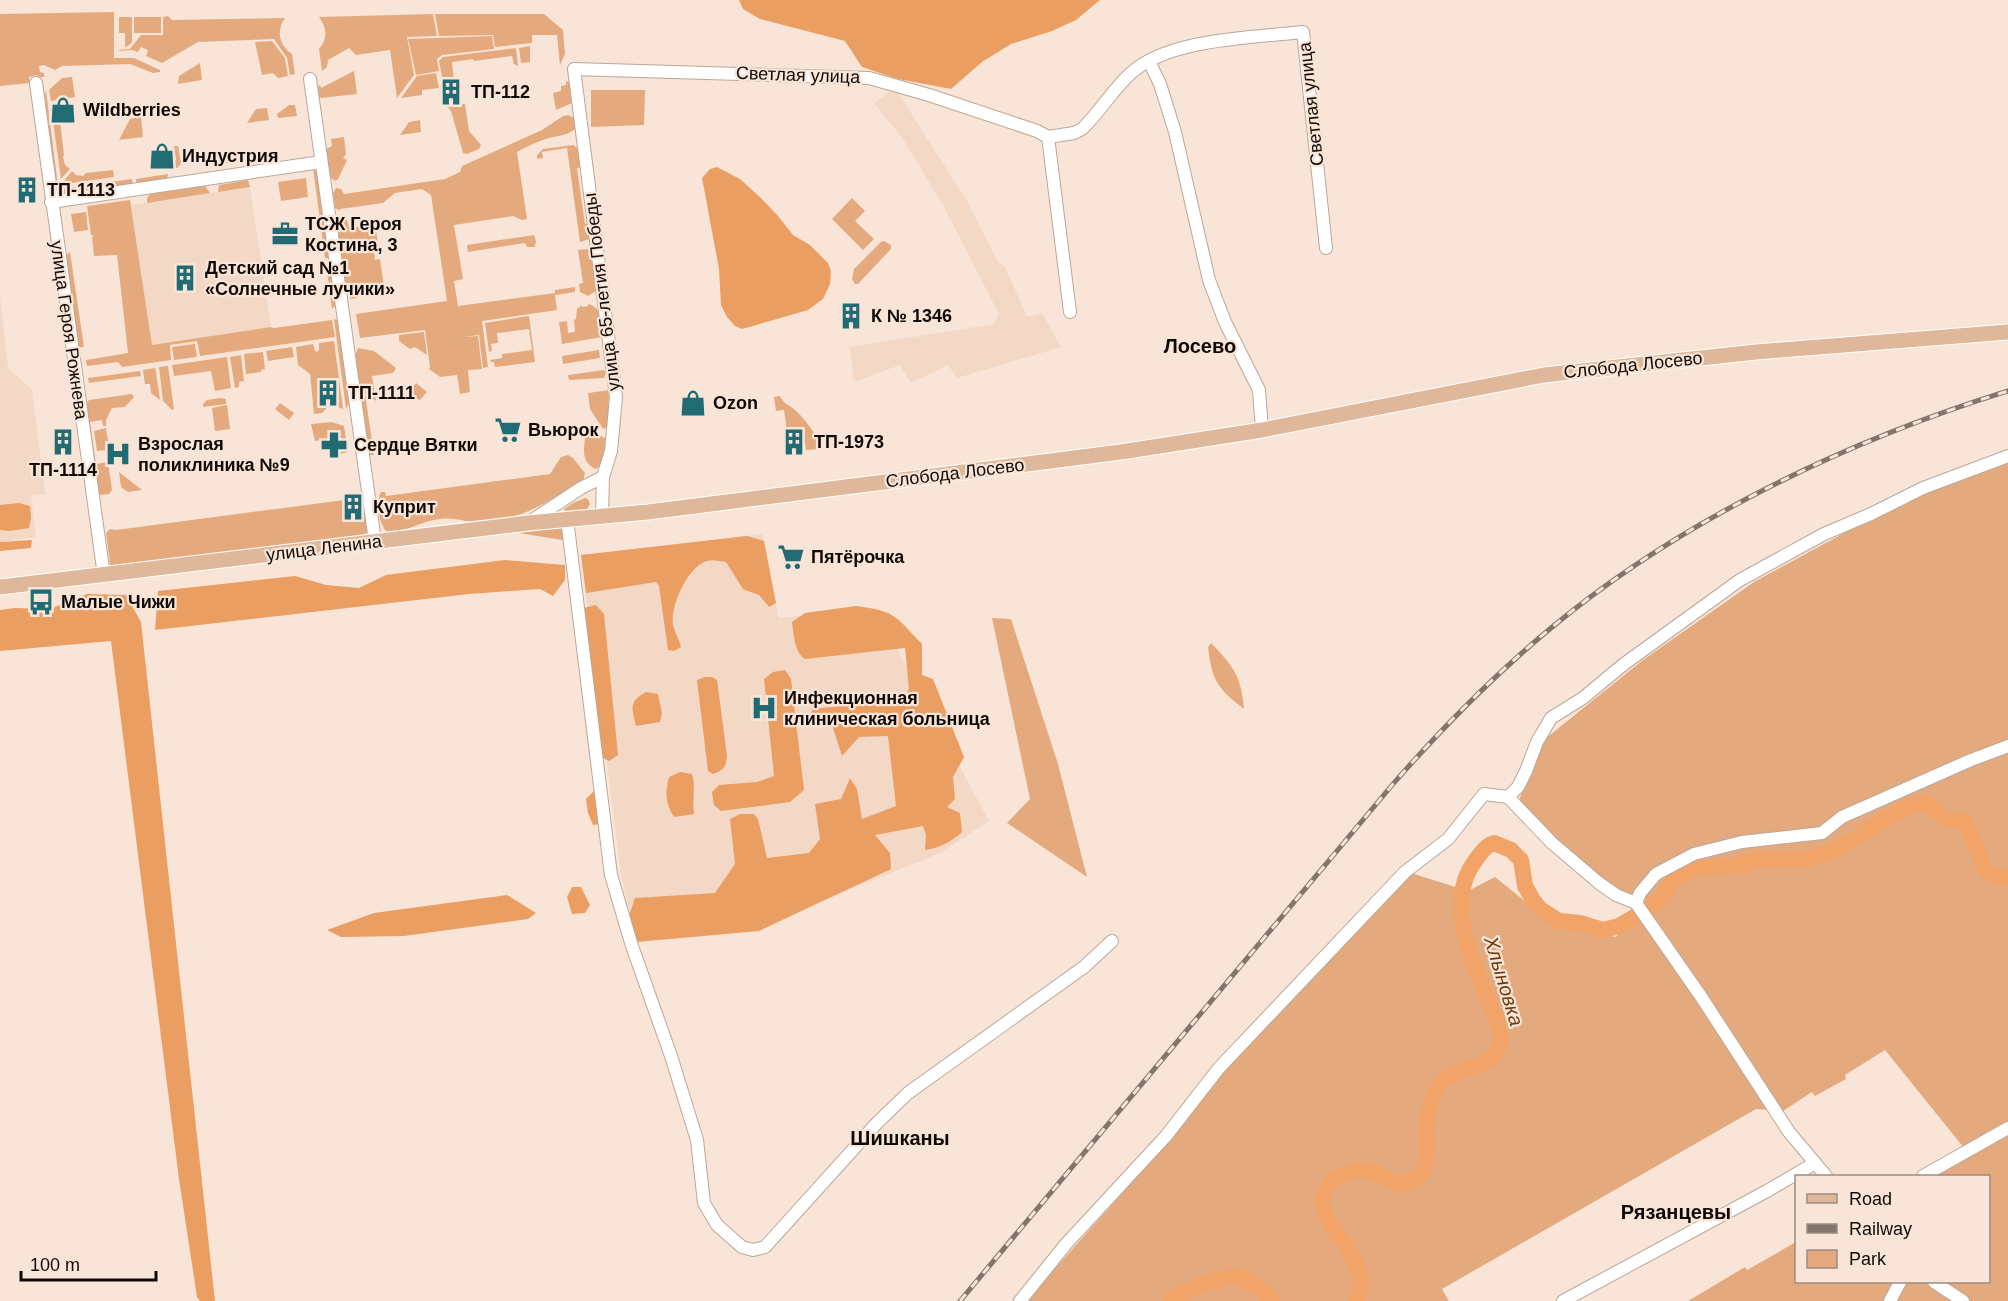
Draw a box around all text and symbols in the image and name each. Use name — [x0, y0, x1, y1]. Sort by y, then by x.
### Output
street label: Светлая улица — [1294, 40, 1327, 167]
street label: Светлая улица — [736, 63, 861, 87]
building icon: ТП-112 — [436, 77, 466, 107]
place label: ТП-112 — [471, 82, 530, 102]
shop icon: Wildberries — [48, 95, 78, 125]
place label: Wildberries — [83, 100, 181, 120]
shop icon: Индустрия — [147, 141, 177, 171]
place label: Индустрия — [182, 146, 278, 166]
building icon: ТП-1113 — [12, 175, 42, 205]
place label: ТП-1113 — [47, 180, 115, 200]
street label: улица 65-летия Победы — [580, 192, 624, 392]
place label: ТСЖ Героя Костина, 3 — [305, 214, 402, 255]
office icon: ТСЖ Героя Костина, 3 — [270, 219, 300, 249]
street label: улица Героя Рожнева — [47, 239, 92, 422]
place label: Детский сад №1 «Солнечные лучики» — [205, 258, 395, 299]
building icon: Детский сад №1 «Солнечные лучики» — [170, 263, 200, 293]
building icon: К № 1346 — [836, 301, 866, 331]
place label: К № 1346 — [871, 306, 952, 326]
district label: Лосево — [1164, 335, 1236, 357]
street label: Слобода Лосево — [1563, 348, 1703, 382]
building icon: ТП-1111 — [313, 378, 343, 408]
place label: ТП-1111 — [348, 383, 415, 403]
shop icon: Ozon — [678, 388, 708, 418]
place label: Ozon — [713, 393, 758, 413]
supermarket icon: Вьюрок — [493, 415, 523, 445]
place label: Вьюрок — [528, 420, 599, 440]
building icon: ТП-1114 — [48, 427, 78, 457]
building icon: ТП-1973 — [779, 427, 809, 457]
pharmacy icon: Сердце Вятки — [319, 430, 349, 460]
place label: ТП-1973 — [814, 432, 884, 452]
place label: Взрослая поликлиника №9 — [138, 434, 290, 475]
place label: Сердце Вятки — [354, 435, 477, 455]
hospital icon: Взрослая поликлиника №9 — [103, 439, 133, 469]
street label: Слобода Лосево — [885, 455, 1025, 491]
place label: ТП-1114 — [29, 460, 97, 480]
building icon: Куприт — [338, 492, 368, 522]
place label: Куприт — [373, 497, 436, 517]
street label: улица Ленина — [265, 531, 384, 565]
supermarket icon: Пятёрочка — [776, 542, 806, 572]
place label: Пятёрочка — [811, 547, 905, 567]
bus stop icon: Малые Чижи — [26, 587, 56, 617]
place label: Малые Чижи — [61, 592, 176, 612]
place label: Инфекционная клиническая больница — [784, 688, 991, 729]
hospital icon: Инфекционная клиническая больница — [749, 693, 779, 723]
water label: Хлыновка — [1480, 933, 1528, 1028]
district label: Шишканы — [850, 1127, 950, 1149]
legend — [1795, 1175, 1990, 1283]
text: Road — [1849, 1189, 1892, 1209]
district label: Рязанцевы — [1621, 1201, 1731, 1223]
text: Railway — [1849, 1219, 1912, 1239]
scale bar — [21, 1244, 156, 1282]
text: Park — [1849, 1249, 1887, 1269]
text: 100 m — [30, 1255, 80, 1275]

